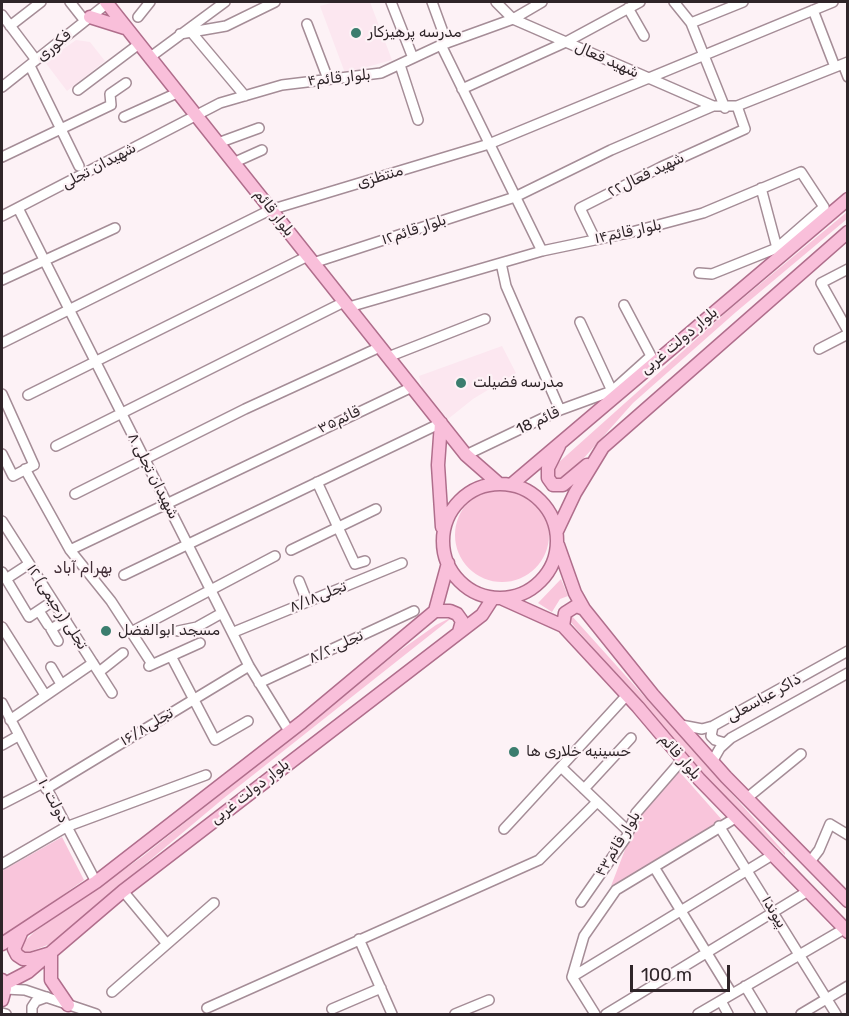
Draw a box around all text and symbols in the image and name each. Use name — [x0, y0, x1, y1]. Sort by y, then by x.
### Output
place label: مدرسه پرهیزکار — [368, 24, 462, 42]
street label: فکوری — [33, 26, 75, 66]
marker: مدرسه پرهیزکار — [349, 26, 363, 40]
street label: شهید فعال — [572, 38, 642, 82]
street label: بلوار قائم۴ — [307, 66, 371, 90]
street label: شهیدان تجلی — [59, 139, 139, 193]
street label: شهید فعال۲۲ — [605, 149, 687, 201]
street label: منتظزی — [355, 161, 405, 193]
street label: بلوار قائم — [250, 186, 298, 240]
street label: بلوار قائم۱۲ — [379, 211, 449, 249]
street label: بلوار قائم۱۴ — [593, 216, 663, 248]
street label: بلوار دولت غربی — [637, 303, 721, 379]
place label: مدرسه فضیلت — [473, 374, 563, 392]
marker: مدرسه فضیلت — [454, 376, 468, 390]
street label: قائم۳۵ — [315, 402, 363, 438]
street label: 18 قائم — [514, 403, 562, 439]
street label: شهیدان تجلی ۸ — [123, 430, 183, 522]
district label: بهرام آباد — [54, 558, 112, 578]
street label: ۱۲ تجلی (رحیمی) — [23, 561, 91, 653]
street label: تجلی۸/۱۸ — [287, 577, 349, 617]
place label: مسجد ابوالفضل — [118, 622, 220, 640]
marker: مسجد ابوالفضل — [99, 624, 113, 638]
street label: تجلی۸/۲۰ — [306, 626, 366, 668]
street label: ذاکر عباسعلی — [724, 670, 804, 726]
street label: تجلی۱۶/۸ — [117, 704, 177, 750]
street label: بلوار قائم — [655, 730, 705, 784]
place label: حسینیه خلاری ها — [526, 743, 631, 761]
marker: حسینیه خلاری ها — [507, 745, 521, 759]
street label: بلوار دولت غربی — [207, 756, 293, 828]
street label: ۱۰ دولت — [34, 776, 72, 826]
street label: بلوار قائم۴۳ — [591, 808, 645, 880]
street label: پیوند۱ — [757, 893, 791, 931]
scale bar — [633, 953, 734, 991]
text: 100 m — [641, 964, 692, 986]

